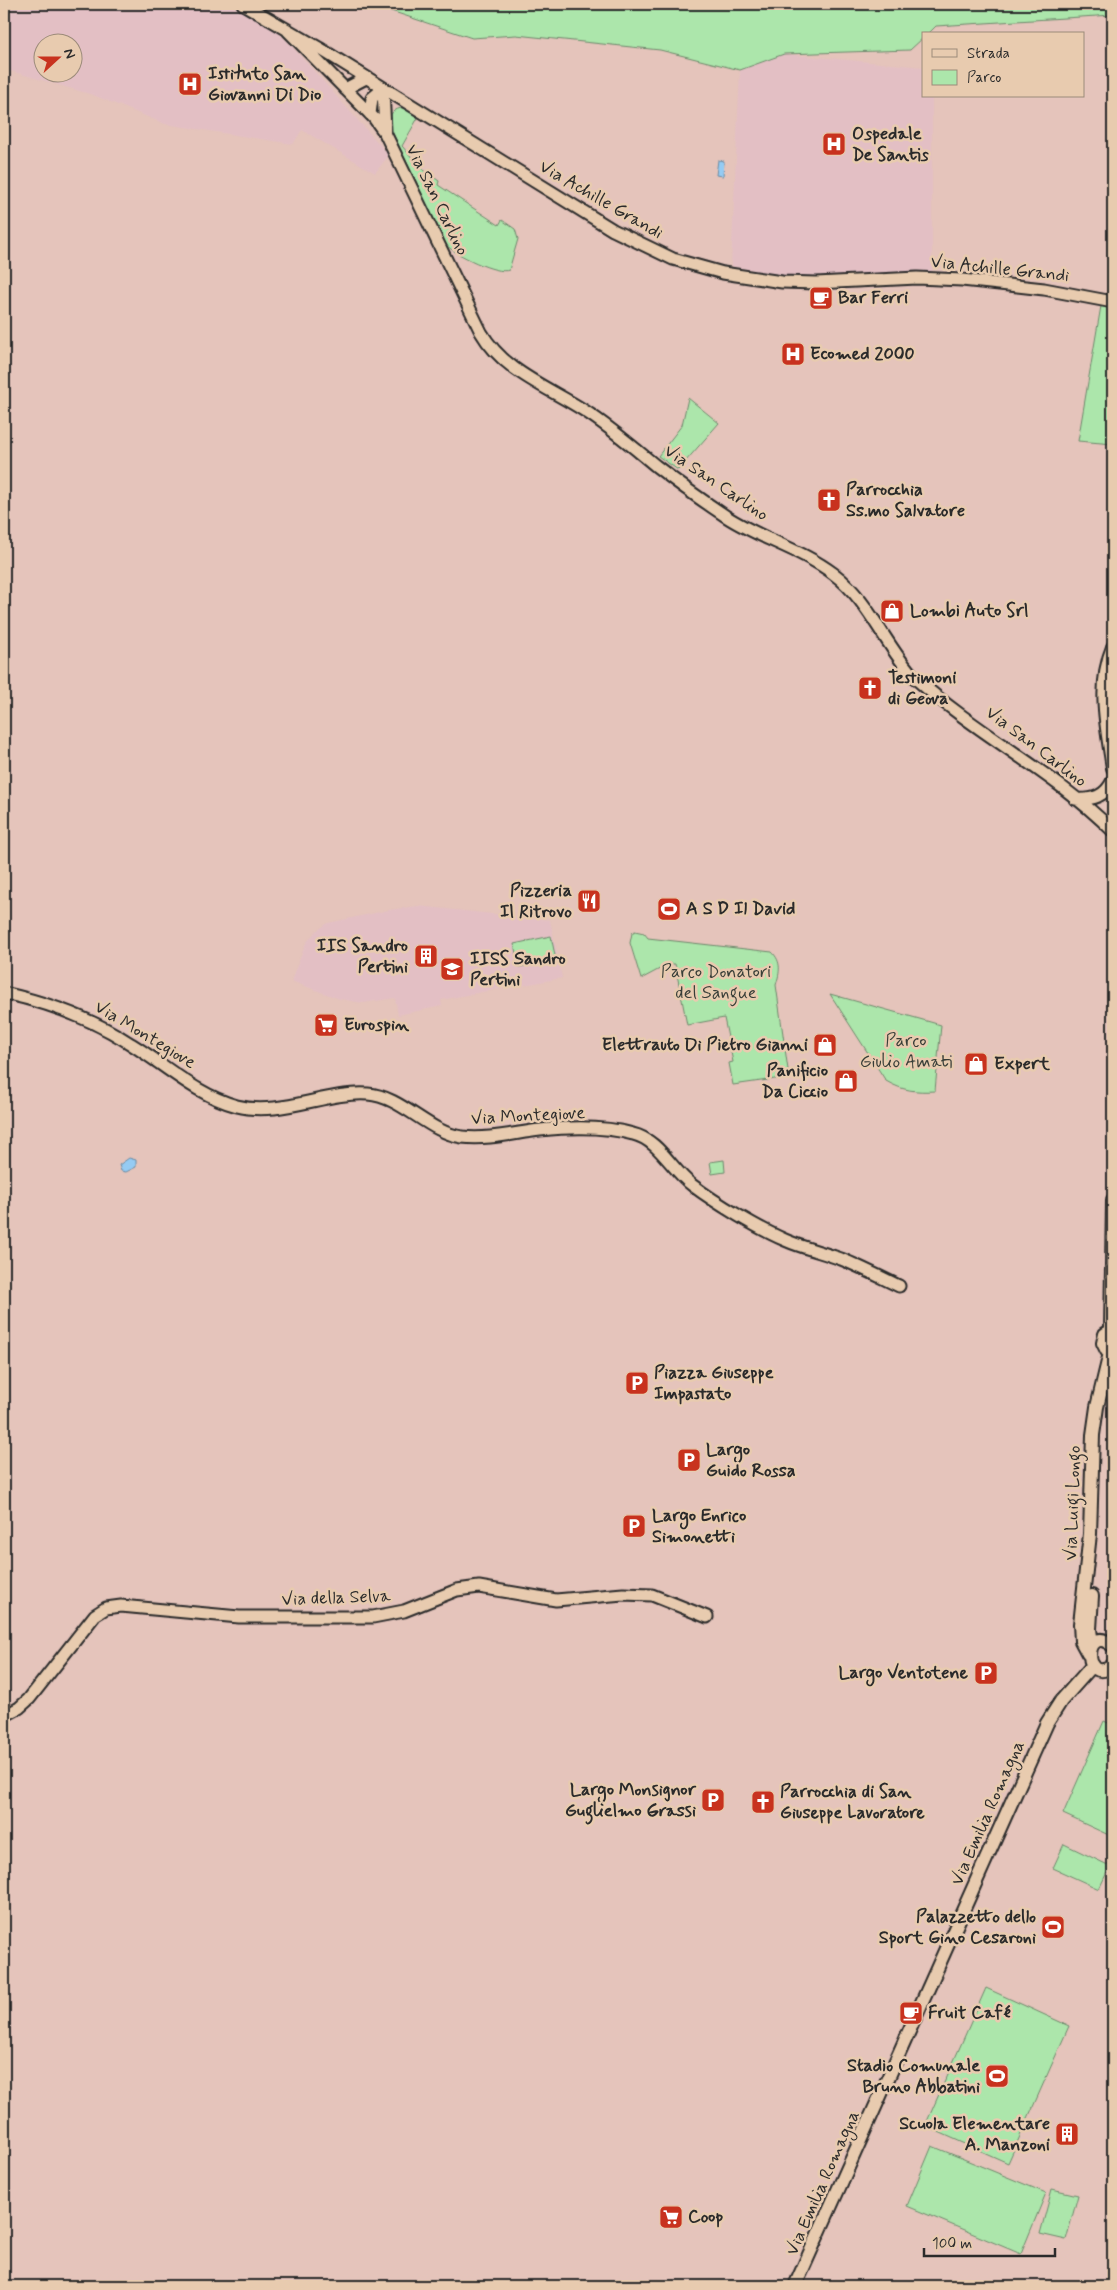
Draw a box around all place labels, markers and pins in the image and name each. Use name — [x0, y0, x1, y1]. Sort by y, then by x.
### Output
place label: Istituto San Giovanni Di Dio — [208, 62, 321, 107]
hospital icon: Istituto San Giovanni Di Dio — [177, 71, 203, 97]
place label: Ospedale De Santis — [852, 122, 929, 167]
hospital icon: Ospedale De Santis — [821, 131, 847, 157]
cafe icon: Bar Ferri — [808, 285, 834, 311]
place label: Bar Ferri — [838, 286, 908, 310]
hospital icon: Ecomed 2000 — [780, 341, 806, 367]
place label: Ecomed 2000 — [810, 342, 915, 366]
place label: Parrocchia Ss.mo Salvatore — [846, 478, 965, 523]
church icon: Parrocchia Ss.mo Salvatore — [816, 487, 842, 513]
shop icon: Lombi Auto Srl — [879, 598, 905, 624]
place label: Lombi Auto Srl — [910, 599, 1028, 623]
place label: Testimoni di Geova — [888, 666, 956, 711]
church icon: Testimoni di Geova — [857, 675, 883, 701]
place label: Pizzeria Il Ritrovo — [500, 879, 572, 924]
restaurant icon: Pizzeria Il Ritrovo — [576, 888, 602, 914]
sports icon: A S D Il David — [656, 896, 682, 922]
place label: A S D Il David — [686, 897, 795, 921]
place label: IIS Sandro Pertini — [317, 934, 409, 979]
building icon: IIS Sandro Pertini — [413, 943, 439, 969]
place label: IISS Sandro Pertini — [470, 947, 566, 992]
school or university icon: IISS Sandro Pertini — [439, 956, 465, 982]
supermarket icon: Eurospin — [313, 1012, 339, 1038]
place label: Eurospin — [344, 1013, 410, 1037]
shop icon: Elettrauto Di Pietro Gianni — [812, 1032, 838, 1058]
place label: Elettrauto Di Pietro Gianni — [602, 1033, 808, 1057]
shop icon: Expert — [963, 1051, 989, 1077]
place label: Expert — [994, 1052, 1050, 1076]
place label: Panificio Da Ciccio — [762, 1059, 828, 1104]
shop icon: Panificio Da Ciccio — [833, 1068, 859, 1094]
place label: Piazza Giuseppe Impastato — [654, 1361, 774, 1406]
parking icon: Piazza Giuseppe Impastato — [624, 1370, 650, 1396]
place label: Largo Guido Rossa — [706, 1438, 796, 1483]
parking icon: Largo Guido Rossa — [676, 1447, 702, 1473]
place label: Largo Enrico Simonetti — [652, 1504, 746, 1549]
parking icon: Largo Enrico Simonetti — [621, 1513, 647, 1539]
parking icon: Largo Ventotene — [973, 1660, 999, 1686]
place label: Largo Ventotene — [838, 1661, 969, 1687]
place label: Largo Monsignor Guglielmo Grassi — [565, 1778, 697, 1825]
place label: Parrocchia di San Giuseppe Lavoratore — [780, 1780, 925, 1825]
parking icon: Largo Monsignor Guglielmo Grassi — [700, 1787, 726, 1813]
church icon: Parrocchia di San Giuseppe Lavoratore — [750, 1789, 776, 1815]
place label: Palazzetto dello Sport Gino Cesaroni — [879, 1905, 1036, 1950]
sports icon: Palazzetto dello Sport Gino Cesaroni — [1040, 1914, 1066, 1940]
cafe icon: Fruit Café — [898, 2000, 924, 2026]
place label: Fruit Café — [928, 2001, 1011, 2025]
place label: Stadio Comunale Bruno Abbatini — [847, 2054, 980, 2099]
sports icon: Stadio Comunale Bruno Abbatini — [984, 2063, 1010, 2089]
place label: Scuola Elementare A. Manzoni — [899, 2112, 1050, 2157]
building icon: Scuola Elementare A. Manzoni — [1054, 2121, 1080, 2147]
supermarket icon: Coop — [658, 2204, 684, 2230]
place label: Coop — [688, 2205, 723, 2229]

